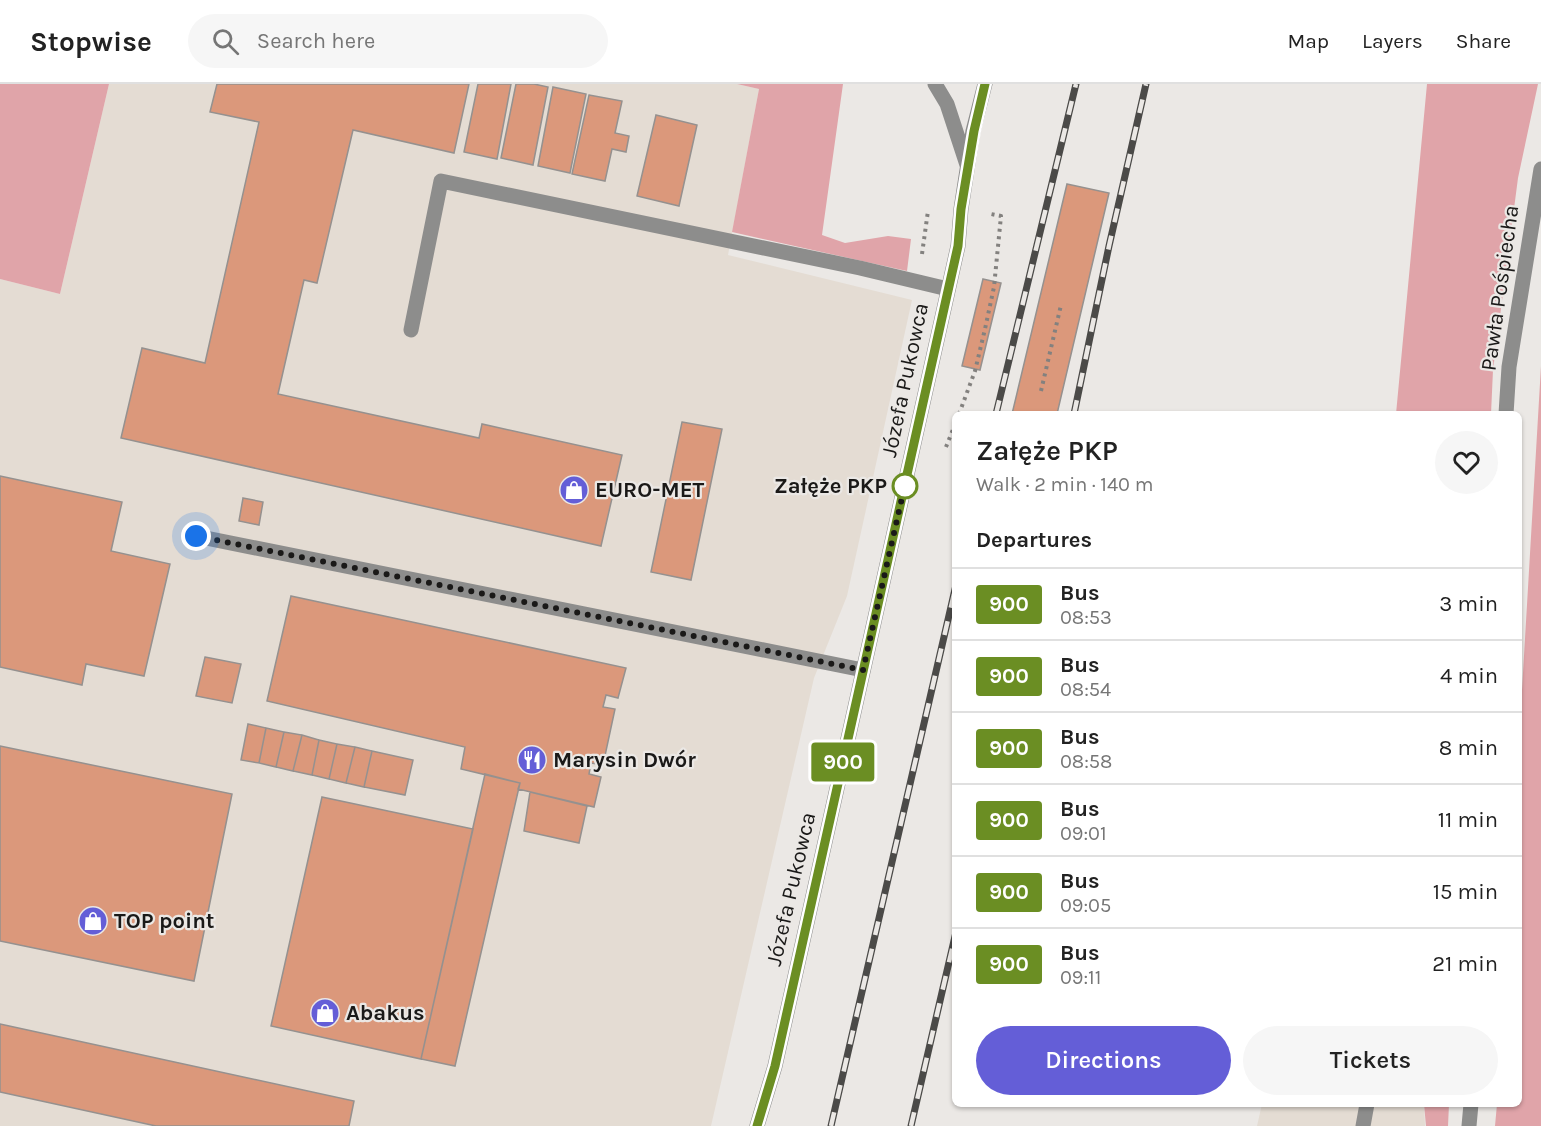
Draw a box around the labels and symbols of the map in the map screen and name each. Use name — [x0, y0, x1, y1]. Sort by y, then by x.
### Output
street label: Pawła Pośpiecha — [1476, 204, 1524, 372]
street label: Józefa Pukowca — [876, 301, 934, 459]
place label: Załęże PKP — [774, 473, 887, 499]
marker: Załęże PKP — [892, 473, 918, 499]
shop icon: EURO-MET — [558, 474, 590, 506]
place label: EURO-MET — [595, 477, 705, 503]
your location — [181, 521, 211, 551]
line badge: 900 — [808, 742, 878, 782]
restaurant icon: Marysin Dwór — [516, 744, 548, 776]
place label: Marysin Dwór — [553, 747, 696, 773]
street label: Józefa Pukowca — [761, 810, 821, 968]
shop icon: TOP point — [77, 905, 109, 937]
place label: TOP point — [114, 908, 215, 934]
shop icon: Abakus — [309, 997, 341, 1029]
place label: Abakus — [346, 1000, 425, 1026]

